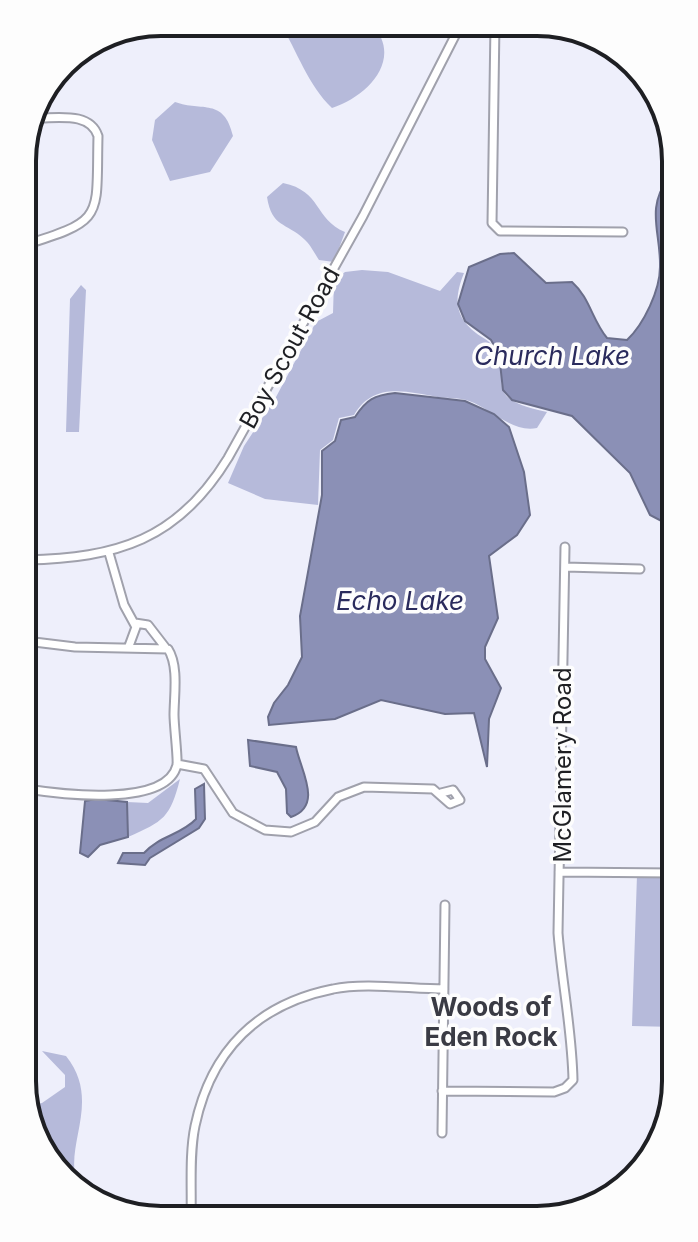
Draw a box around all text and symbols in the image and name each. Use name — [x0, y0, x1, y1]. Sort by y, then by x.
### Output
street label: Boy Scout Road — [233, 262, 346, 434]
water label: Church Lake — [474, 340, 630, 371]
water label: Echo Lake — [336, 585, 464, 616]
street label: McGlamery Road — [548, 667, 577, 863]
district label: Woods of Eden Rock — [424, 991, 558, 1052]

